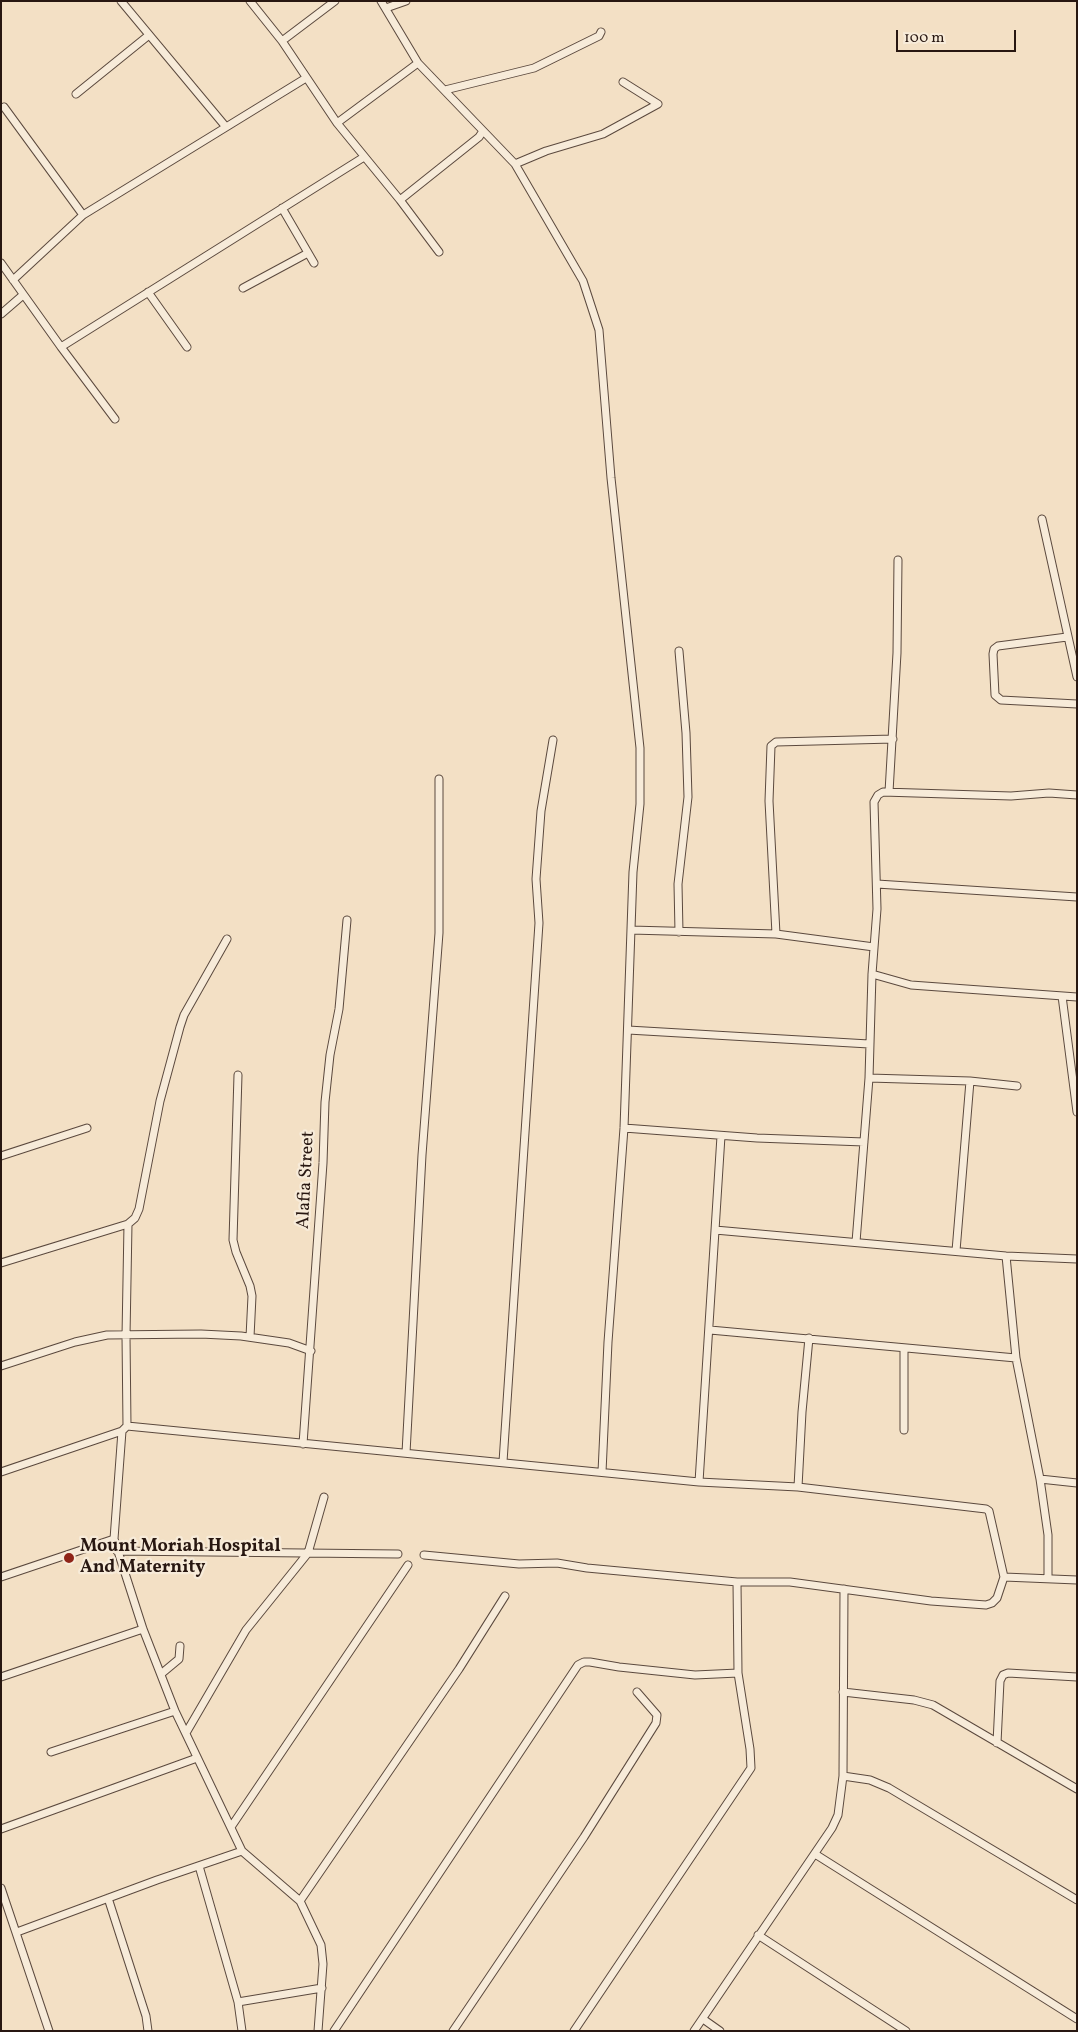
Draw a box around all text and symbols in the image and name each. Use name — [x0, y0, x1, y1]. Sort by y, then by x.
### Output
scale bar — [898, 20, 1018, 52]
text: 100 m — [904, 28, 944, 49]
street label: Alafia Street — [294, 1130, 320, 1230]
place label: Mount Moriah Hospital And Maternity — [80, 1537, 281, 1580]
marker: Mount Moriah Hospital And Maternity — [62, 1551, 76, 1565]

